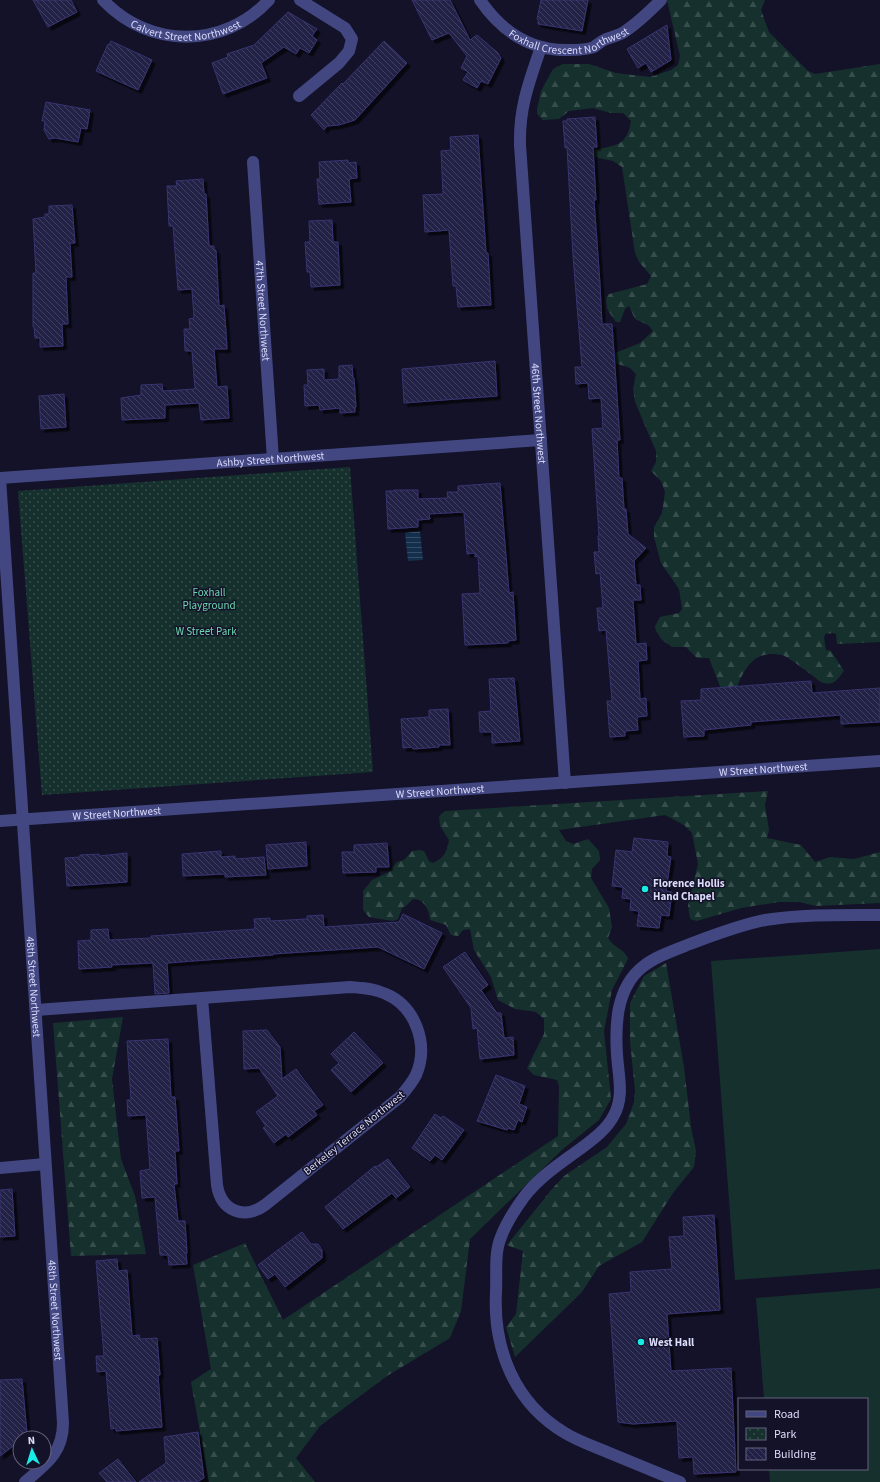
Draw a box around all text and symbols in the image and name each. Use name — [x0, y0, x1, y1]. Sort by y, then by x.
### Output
street label: Calvert Street Northwest — [130, 13, 242, 27]
text: Calvert Street Northwest — [128, 16, 244, 44]
street label: Foxhall Crescent Northwest — [506, 20, 632, 36]
text: Foxhall Crescent Northwest — [506, 23, 632, 58]
street label: 47th Street Northwest — [252, 260, 274, 362]
street label: 46th Street Northwest — [528, 363, 550, 465]
street label: Ashby Street Northwest — [216, 448, 325, 470]
park label: Foxhall Playground — [182, 585, 236, 613]
park label: W Street Park — [175, 624, 237, 639]
street label: W Street Northwest — [718, 758, 808, 779]
street label: W Street Northwest — [395, 780, 485, 802]
street label: W Street Northwest — [72, 803, 162, 824]
place label: Florence Hollis Hand Chapel — [653, 876, 725, 904]
marker: Florence Hollis Hand Chapel — [640, 884, 650, 894]
street label: 48th Street Northwest — [23, 936, 45, 1038]
street label: Berkeley Terrace Northwest — [300, 1087, 408, 1179]
street label: 48th Street Northwest — [45, 1259, 66, 1361]
place label: West Hall — [649, 1335, 695, 1350]
marker: West Hall — [636, 1337, 646, 1347]
legend — [738, 1398, 868, 1470]
text: Road — [774, 1406, 800, 1423]
text: Park — [774, 1426, 796, 1443]
north arrow — [12, 1430, 52, 1470]
text: N — [27, 1433, 36, 1448]
text: Building — [774, 1446, 816, 1463]

